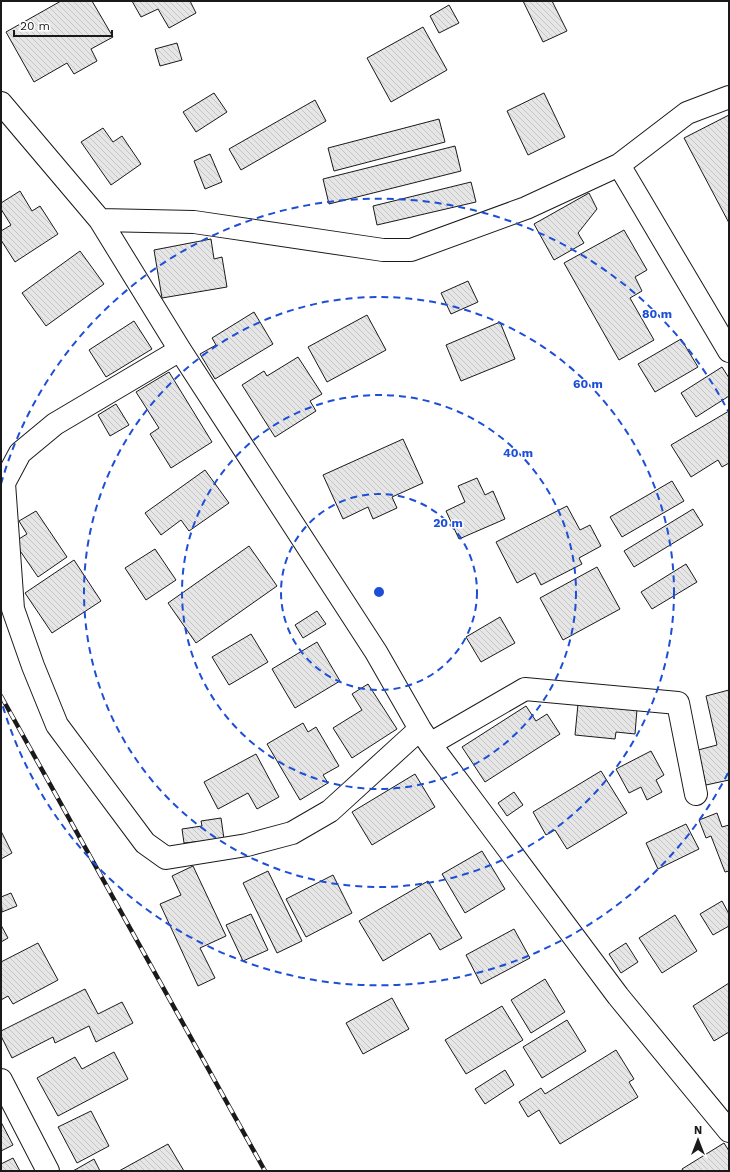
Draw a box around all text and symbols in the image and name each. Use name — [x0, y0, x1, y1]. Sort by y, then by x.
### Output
scale bar — [14, 12, 112, 38]
text: 20 m — [20, 19, 50, 33]
text: 80 m — [642, 307, 672, 321]
text: 60 m — [573, 377, 603, 391]
text: 40 m — [503, 446, 533, 460]
text: 20 m — [433, 516, 463, 530]
centre of rings — [372, 585, 386, 599]
north arrow — [678, 1120, 718, 1160]
text: N — [694, 1124, 702, 1137]

